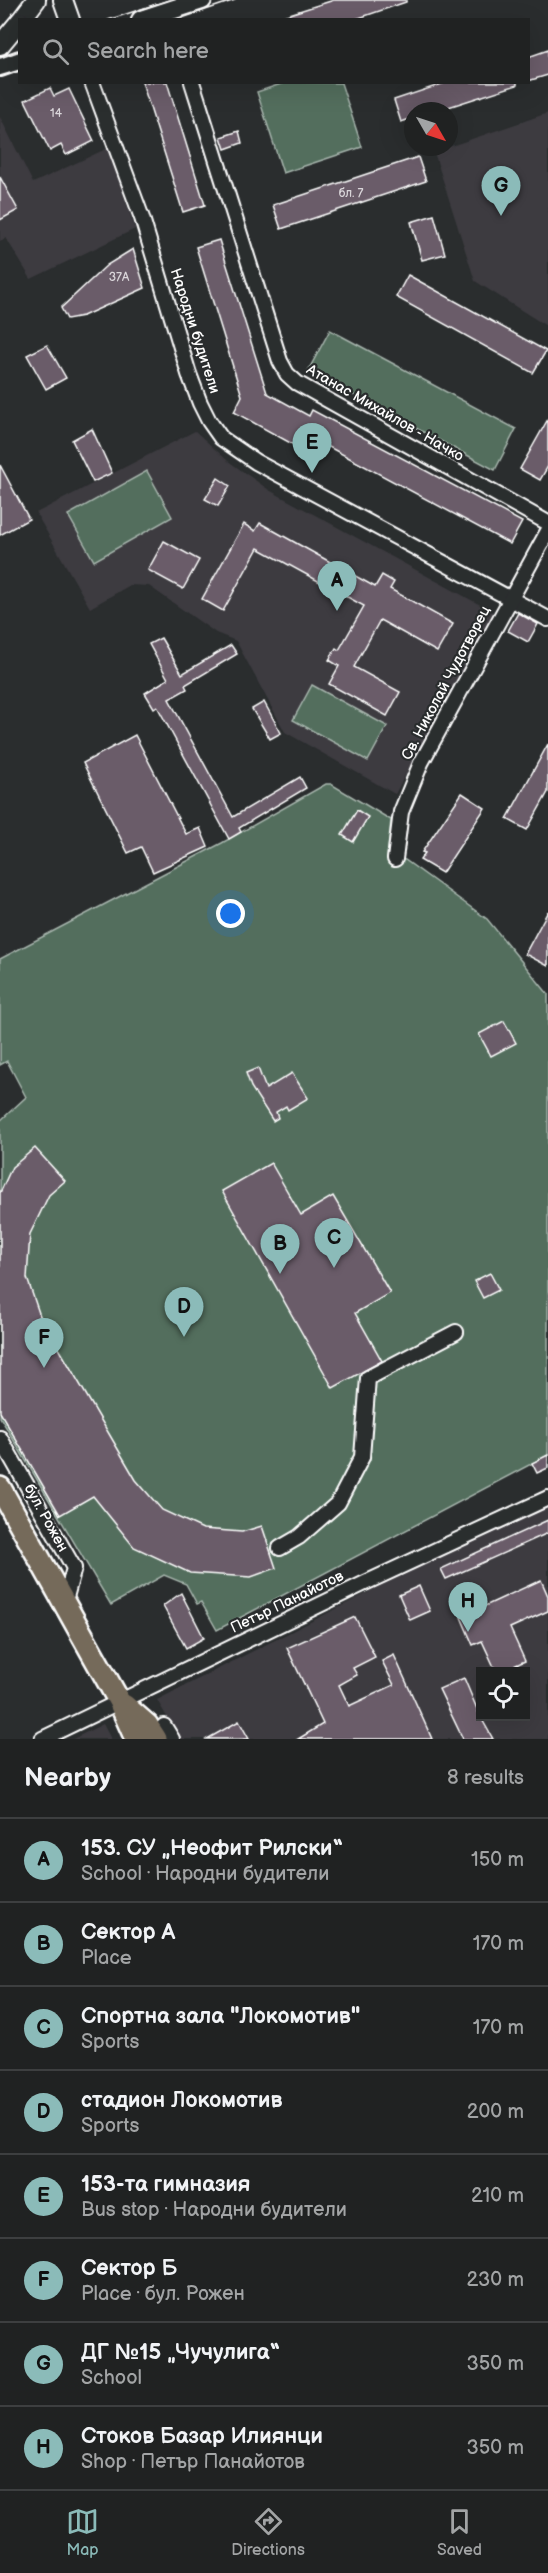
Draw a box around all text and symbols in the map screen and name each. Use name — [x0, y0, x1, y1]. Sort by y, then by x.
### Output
search box — [18, 18, 530, 84]
icon: search — [39, 35, 72, 68]
text: Search here — [87, 38, 209, 65]
north arrow — [404, 102, 458, 156]
house number: 14 — [50, 106, 63, 121]
pin: G — [482, 166, 520, 216]
house number: бл. 7 — [339, 186, 363, 201]
street label: Народни будители — [166, 266, 224, 396]
house number: 37А — [109, 270, 130, 285]
street label: Атанас Михайлов - Начко — [302, 360, 467, 466]
pin: E — [292, 424, 332, 473]
pin: A — [318, 562, 356, 611]
street label: Св. Николай Чудотворец — [397, 603, 495, 763]
your location — [216, 899, 245, 928]
pin: C — [314, 1218, 354, 1268]
pin: B — [260, 1224, 300, 1274]
pin: D — [164, 1288, 204, 1337]
pin: F — [24, 1318, 63, 1368]
street label: бул. Рожен — [20, 1481, 72, 1555]
street label: Петър Панайотов — [227, 1566, 347, 1638]
pin: H — [448, 1582, 488, 1632]
map controls — [476, 1667, 530, 1721]
button: locate — [476, 1667, 530, 1721]
text: Nearby — [24, 1763, 111, 1794]
text: 8 results — [447, 1766, 524, 1790]
text: 153. СУ „Неофит Рилски“ — [81, 1835, 343, 1862]
text: A — [37, 1848, 50, 1872]
text: 150 m — [471, 1848, 524, 1872]
text: School · Народни будители — [81, 1862, 329, 1886]
text: Сектор А — [81, 1919, 175, 1946]
text: B — [36, 1932, 51, 1956]
text: 170 m — [473, 1932, 524, 1956]
text: Place — [81, 1946, 132, 1970]
text: Спортна зала "Локомотив" — [81, 2003, 360, 2030]
text: C — [36, 2016, 51, 2040]
text: 170 m — [473, 2016, 524, 2040]
text: Sports — [81, 2030, 139, 2054]
text: стадион Локомотив — [81, 2087, 282, 2114]
text: D — [37, 2100, 50, 2124]
text: 200 m — [467, 2100, 524, 2124]
text: Sports — [81, 2114, 139, 2138]
text: 153-та гимназия — [81, 2171, 251, 2198]
text: E — [37, 2184, 50, 2208]
text: 210 m — [471, 2184, 524, 2208]
text: Bus stop · Народни будители — [81, 2198, 347, 2222]
text: Сектор Б — [81, 2255, 177, 2282]
text: F — [37, 2268, 50, 2292]
text: 230 m — [467, 2268, 524, 2292]
text: Place · бул. Рожен — [81, 2282, 245, 2306]
text: ДГ №15 „Чучулига“ — [81, 2339, 280, 2366]
text: G — [36, 2352, 51, 2376]
text: 350 m — [467, 2352, 524, 2376]
text: School — [81, 2366, 142, 2390]
text: Стоков Базар Илиянци — [81, 2423, 323, 2450]
text: H — [36, 2436, 51, 2460]
text: 350 m — [467, 2436, 524, 2460]
text: Shop · Петър Панайотов — [81, 2450, 305, 2474]
tab: Map — [66, 2505, 99, 2560]
tab: Directions — [231, 2505, 305, 2560]
tab: Saved — [437, 2505, 482, 2560]

